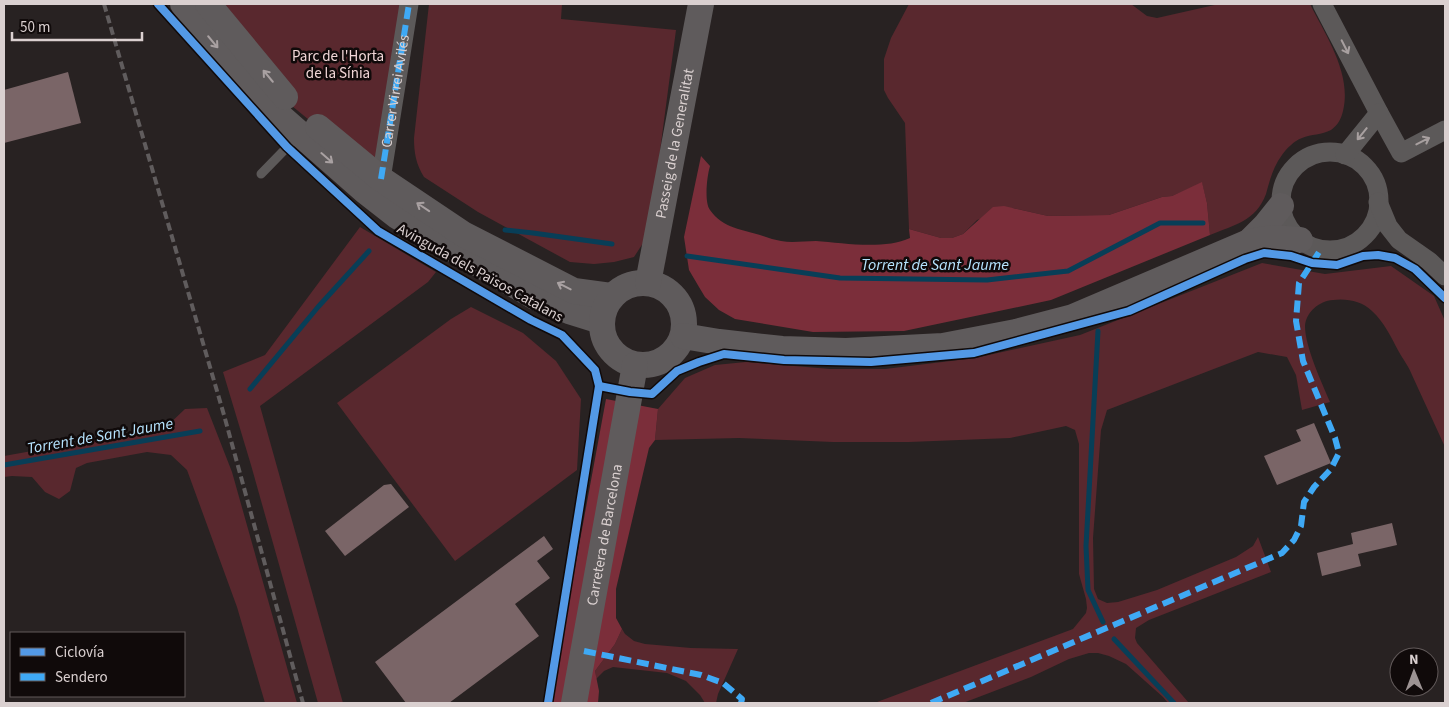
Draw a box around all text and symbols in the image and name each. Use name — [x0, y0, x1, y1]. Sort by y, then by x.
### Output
scale bar — [12, 10, 142, 42]
text: 50 m — [20, 17, 50, 38]
street label: Carrer Virrei Avilés — [376, 33, 414, 149]
one-way arrow — [207, 36, 218, 49]
one-way arrow — [1340, 39, 1350, 54]
park label: Parc de l'Horta de la Sínia — [292, 46, 384, 84]
street label: Passeig de la Generalitat — [650, 67, 699, 220]
one-way arrow — [262, 70, 273, 83]
one-way arrow — [1356, 127, 1367, 140]
one-way arrow — [1415, 136, 1430, 146]
one-way arrow — [320, 152, 333, 164]
one-way arrow — [416, 202, 430, 212]
street label: Avinguda dels Països Catalans — [393, 218, 567, 328]
water label: Torrent de Sant Jaume — [861, 254, 1009, 276]
one-way arrow — [557, 281, 572, 290]
water label: Torrent de Sant Jaume — [25, 412, 175, 460]
street label: Carretera de Barcelona — [581, 462, 627, 607]
legend — [10, 632, 185, 697]
text: Ciclovía — [55, 642, 104, 663]
north arrow — [1389, 647, 1439, 697]
text: N — [1409, 650, 1419, 670]
text: Sendero — [55, 667, 108, 688]

